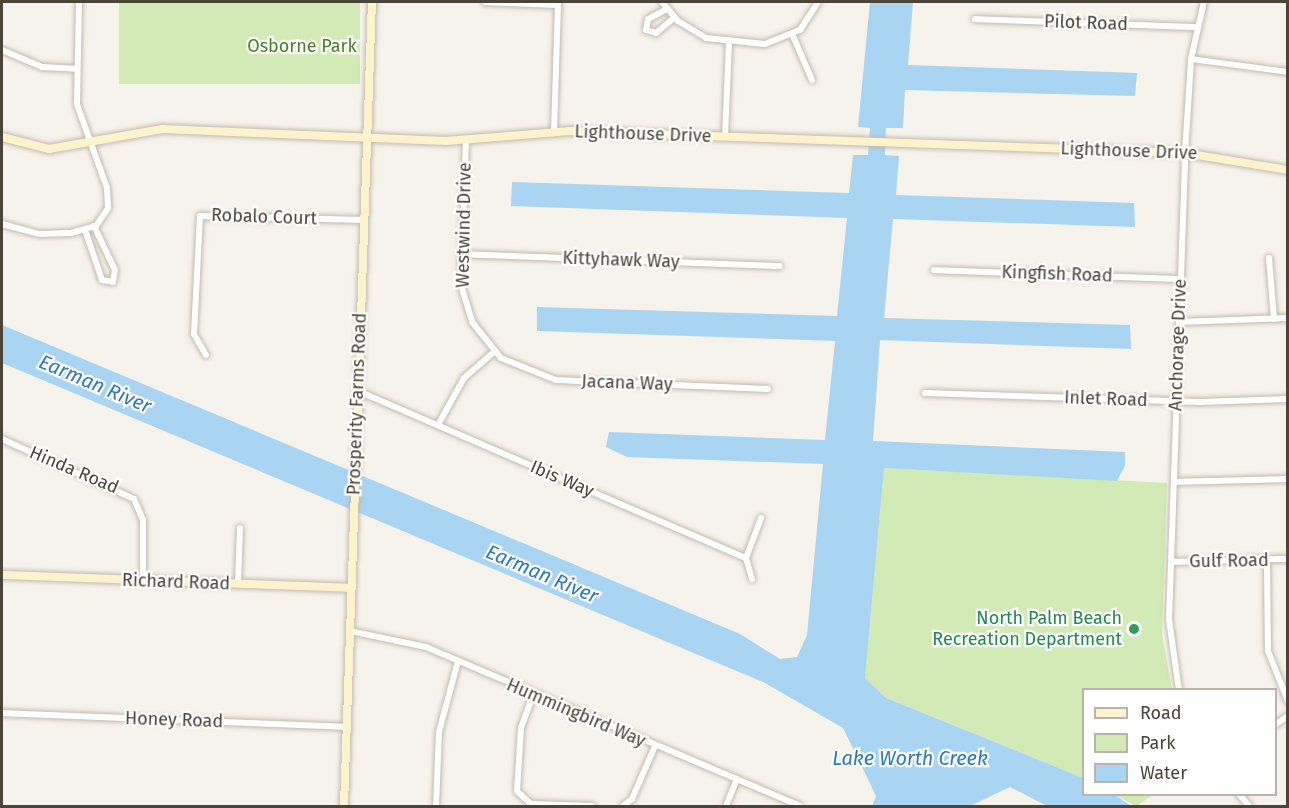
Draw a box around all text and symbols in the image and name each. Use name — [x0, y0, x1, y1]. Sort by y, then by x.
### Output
street label: Pilot Road — [1044, 11, 1128, 35]
park label: Osborne Park — [247, 35, 357, 57]
street label: Lighthouse Drive — [574, 121, 712, 147]
street label: Lighthouse Drive — [1060, 138, 1198, 164]
street label: Westwind Drive — [452, 162, 476, 288]
street label: Robalo Court — [211, 204, 317, 230]
street label: Kittyhawk Way — [562, 247, 680, 273]
street label: Kingfish Road — [1001, 261, 1113, 287]
street label: Anchorage Drive — [1165, 279, 1191, 411]
street label: Prosperity Farms Road — [343, 312, 371, 496]
water label: Earman River — [35, 350, 155, 418]
street label: Jacana Way — [581, 371, 673, 395]
street label: Inlet Road — [1064, 387, 1148, 411]
street label: Hinda Road — [26, 442, 122, 498]
street label: Ibis Way — [527, 456, 597, 502]
water label: Earman River — [482, 540, 602, 608]
street label: Gulf Road — [1189, 550, 1269, 572]
street label: Richard Road — [121, 569, 231, 595]
place label: North Palm Beach Recreation Department — [932, 608, 1122, 650]
marker: North Palm Beach Recreation Department — [1127, 622, 1141, 636]
street label: Hummingbird Way — [503, 674, 649, 752]
legend — [1082, 688, 1277, 796]
text: Road — [1140, 702, 1182, 724]
street label: Honey Road — [125, 707, 223, 733]
text: Park — [1140, 732, 1175, 754]
water label: Lake Worth Creek — [832, 746, 988, 770]
text: Water — [1140, 762, 1187, 784]

